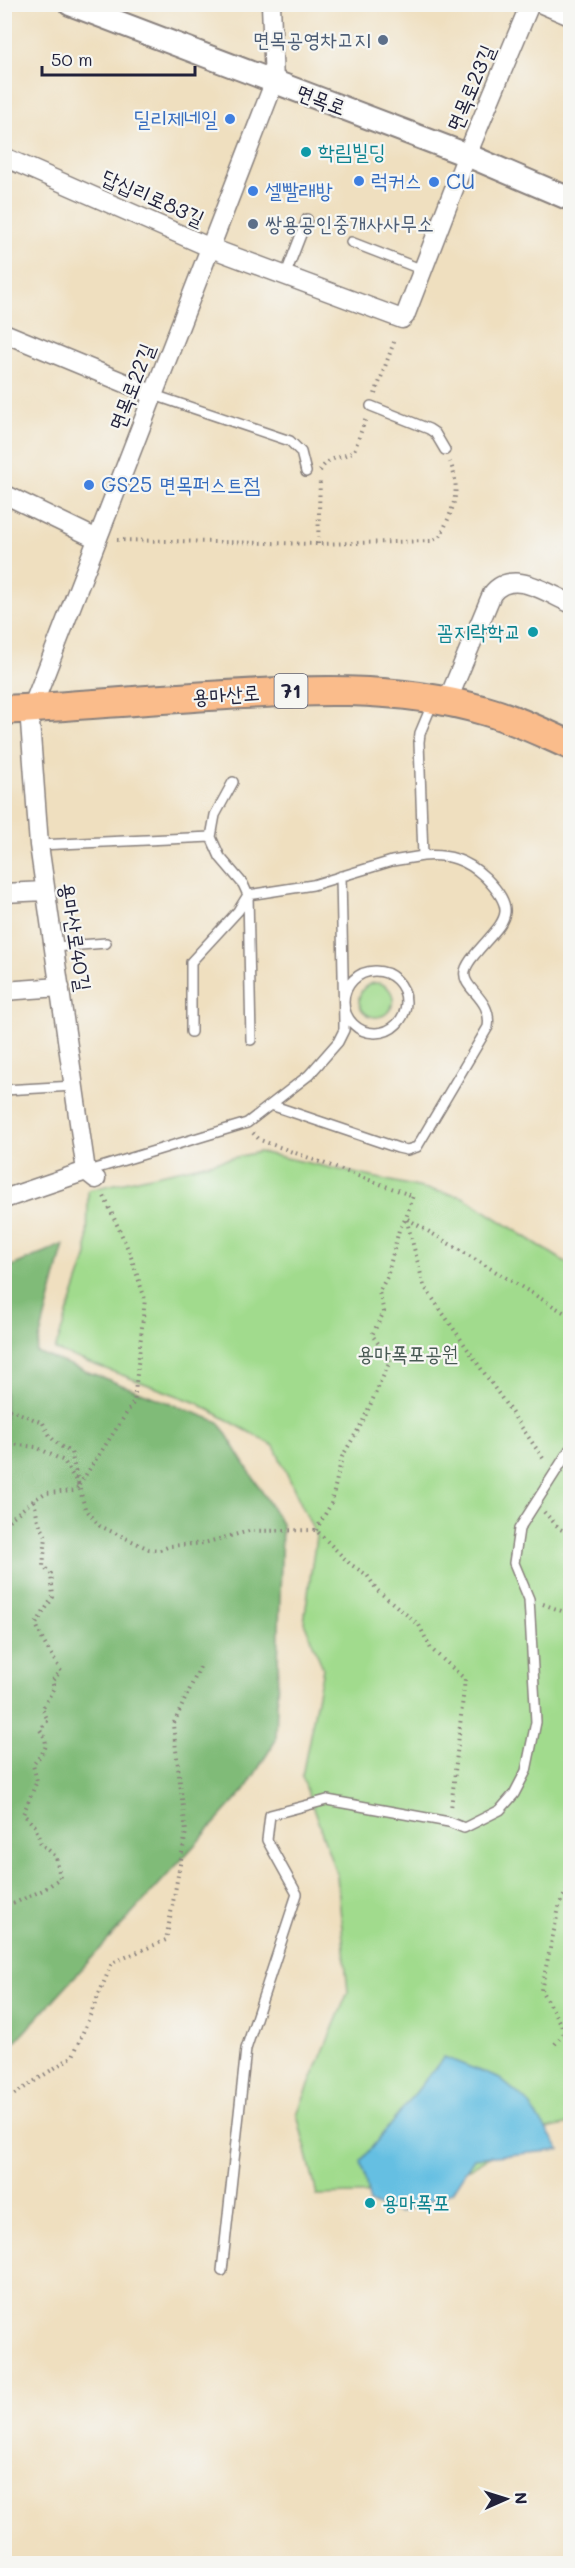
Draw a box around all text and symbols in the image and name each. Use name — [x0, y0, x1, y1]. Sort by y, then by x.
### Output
place label: 면목공영차고지 — [253, 25, 371, 52]
marker: 면목공영차고지 — [376, 33, 390, 47]
scale bar — [42, 39, 195, 77]
street label: 면목로23길 — [439, 40, 500, 135]
text: 50 m — [51, 47, 93, 71]
street label: 면목로 — [293, 77, 350, 120]
place label: 딜리제네일 — [134, 104, 218, 131]
marker: 딜리제네일 — [223, 112, 237, 126]
place label: 학림빌딩 — [318, 137, 386, 164]
marker: 학림빌딩 — [299, 145, 313, 159]
street label: 답십리로83길 — [98, 162, 209, 231]
place label: 럭커스 — [371, 166, 422, 193]
place label: CU — [446, 167, 475, 194]
marker: 럭커스 — [352, 174, 366, 188]
marker: CU — [427, 175, 441, 189]
place label: 셀빨래방 — [265, 176, 333, 203]
marker: 셀빨래방 — [246, 184, 260, 198]
place label: 쌍용공인중개사사무소 — [265, 209, 434, 236]
marker: 쌍용공인중개사사무소 — [246, 217, 260, 231]
street label: 면목로22길 — [102, 339, 160, 434]
place label: GS25 면목퍼스트점 — [101, 470, 260, 497]
marker: GS25 면목퍼스트점 — [82, 478, 96, 492]
place label: 꼼지락학교 — [437, 617, 521, 644]
marker: 꼼지락학교 — [526, 625, 540, 639]
road number: 71 — [274, 674, 308, 708]
street label: 용마산로 — [191, 678, 261, 709]
street label: 용마산로40길 — [55, 880, 98, 993]
park label: 용마폭포공원 — [357, 1339, 459, 1366]
place label: 용마폭포 — [382, 2188, 450, 2215]
marker: 용마폭포 — [363, 2196, 377, 2210]
north arrow — [476, 2469, 536, 2529]
text: N — [511, 2492, 532, 2505]

